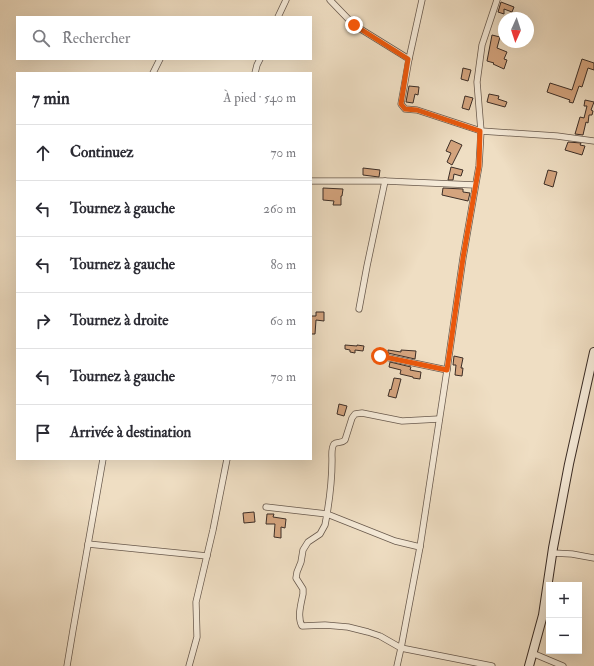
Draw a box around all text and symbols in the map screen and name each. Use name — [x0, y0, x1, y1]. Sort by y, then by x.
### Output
north arrow — [498, 12, 534, 48]
search box — [16, 16, 312, 60]
route end — [345, 16, 363, 34]
icon: search — [30, 27, 52, 49]
text: Rechercher — [62, 29, 130, 48]
text: 7 min — [32, 88, 70, 109]
text: À pied · 540 m — [223, 90, 296, 106]
icon: ahead — [32, 142, 54, 164]
text: Continuez — [70, 143, 134, 162]
text: 70 m — [271, 145, 296, 161]
icon: left — [32, 198, 54, 220]
text: Tournez à gauche — [70, 199, 175, 218]
text: 260 m — [263, 201, 296, 217]
icon: left — [32, 254, 54, 276]
text: Tournez à gauche — [70, 255, 175, 274]
text: 80 m — [270, 257, 296, 273]
icon: right — [32, 310, 54, 332]
text: Tournez à droite — [70, 311, 169, 330]
text: 60 m — [270, 313, 296, 329]
route start — [371, 347, 389, 365]
icon: left — [32, 366, 54, 388]
text: Tournez à gauche — [70, 367, 175, 386]
text: 70 m — [271, 369, 296, 385]
icon: arrive — [32, 422, 54, 444]
text: Arrivée à destination — [70, 423, 191, 442]
map controls — [546, 582, 582, 654]
button: + — [546, 582, 582, 618]
button: − — [546, 618, 582, 654]

